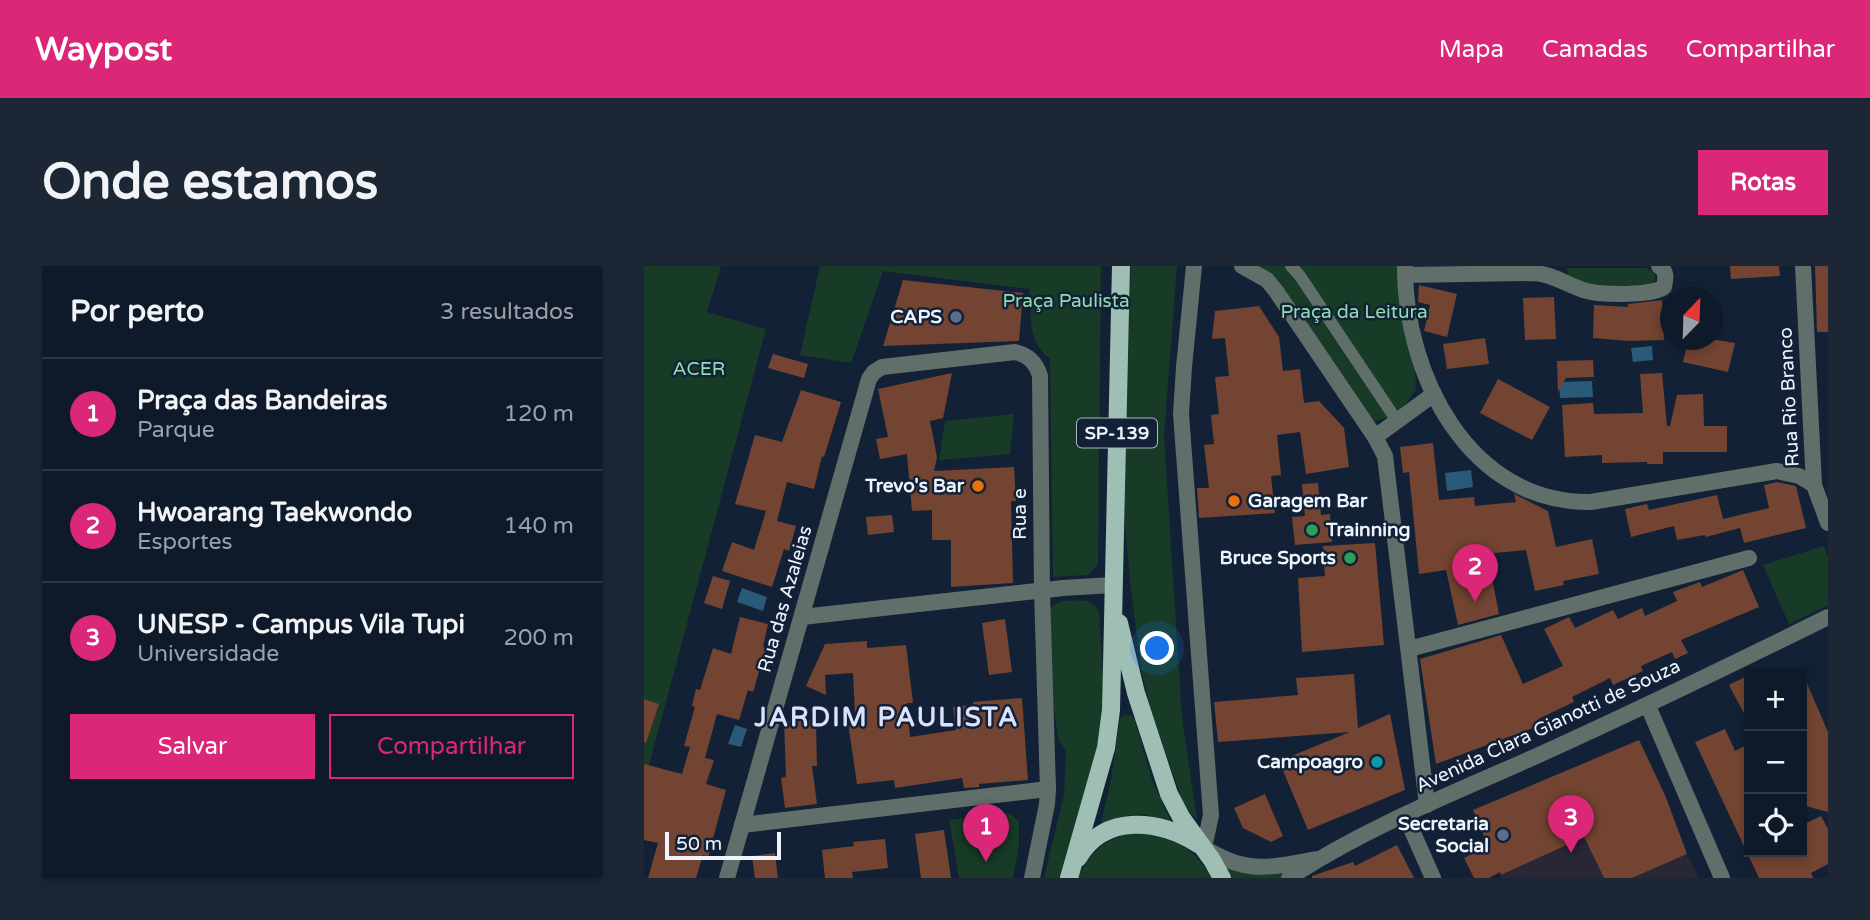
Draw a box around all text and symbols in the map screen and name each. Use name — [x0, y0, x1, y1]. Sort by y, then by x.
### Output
text: Waypost — [35, 30, 172, 69]
text: Mapa — [1439, 35, 1504, 64]
text: Camadas — [1542, 35, 1648, 64]
text: Compartilhar — [1686, 35, 1835, 64]
button: Rotas — [1698, 150, 1828, 215]
text: Onde estamos — [42, 153, 378, 212]
north arrow — [1660, 287, 1723, 350]
park label: Praça Paulista — [1002, 290, 1130, 312]
text: Por perto — [70, 293, 204, 330]
text: 3 resultados — [440, 298, 574, 326]
park label: Praça da Leitura — [1280, 301, 1428, 323]
place label: CAPS — [890, 306, 942, 328]
marker: CAPS — [948, 309, 964, 325]
street label: Rua Rio Branco — [1774, 327, 1804, 467]
park label: ACER — [673, 358, 725, 380]
text: Praça das Bandeiras — [137, 385, 387, 416]
text: 1 — [86, 400, 100, 428]
text: 120 m — [504, 400, 574, 428]
text: Parque — [137, 416, 215, 444]
road number: SP-139 — [1077, 418, 1157, 448]
place label: Trevo's Bar — [864, 475, 965, 497]
marker: Trevo's Bar — [970, 478, 986, 494]
street label: Rua e — [1009, 488, 1031, 540]
place label: Garagem Bar — [1248, 490, 1368, 513]
marker: Garagem Bar — [1226, 493, 1242, 509]
text: Hwoarang Taekwondo — [137, 497, 412, 528]
text: 2 — [86, 512, 100, 540]
text: 140 m — [504, 512, 574, 540]
place label: Trainning — [1325, 519, 1411, 542]
marker: Trainning — [1304, 522, 1320, 538]
street label: Rua das Azaleias — [754, 523, 816, 675]
text: Esportes — [137, 528, 233, 556]
pin: 2 — [1452, 544, 1498, 602]
place label: Bruce Sports — [1220, 547, 1336, 570]
marker: Bruce Sports — [1342, 550, 1358, 566]
text: UNESP - Campus Vila Tupi — [137, 609, 465, 640]
text: 3 — [86, 624, 100, 652]
text: 200 m — [504, 624, 574, 652]
your location — [1140, 631, 1174, 665]
text: Universidade — [137, 640, 279, 668]
street label: Avenida Clara Gianotti de Souza — [1412, 655, 1684, 797]
map controls — [1744, 668, 1807, 857]
button: + — [1744, 668, 1807, 731]
district label: JARDIM PAULISTA — [754, 702, 1019, 733]
button: Salvar — [70, 714, 315, 779]
button: Compartilhar — [329, 714, 574, 779]
button: − — [1744, 731, 1807, 794]
place label: Campoagro — [1257, 751, 1363, 774]
marker: Campoagro — [1369, 754, 1385, 770]
button: locate — [1744, 794, 1807, 857]
pin: 3 — [1548, 795, 1594, 853]
pin: 1 — [963, 804, 1009, 862]
place label: Secretaria Social — [1398, 813, 1489, 857]
marker: Secretaria Social — [1495, 827, 1511, 843]
scale bar — [665, 829, 780, 861]
text: 50 m — [676, 833, 722, 855]

